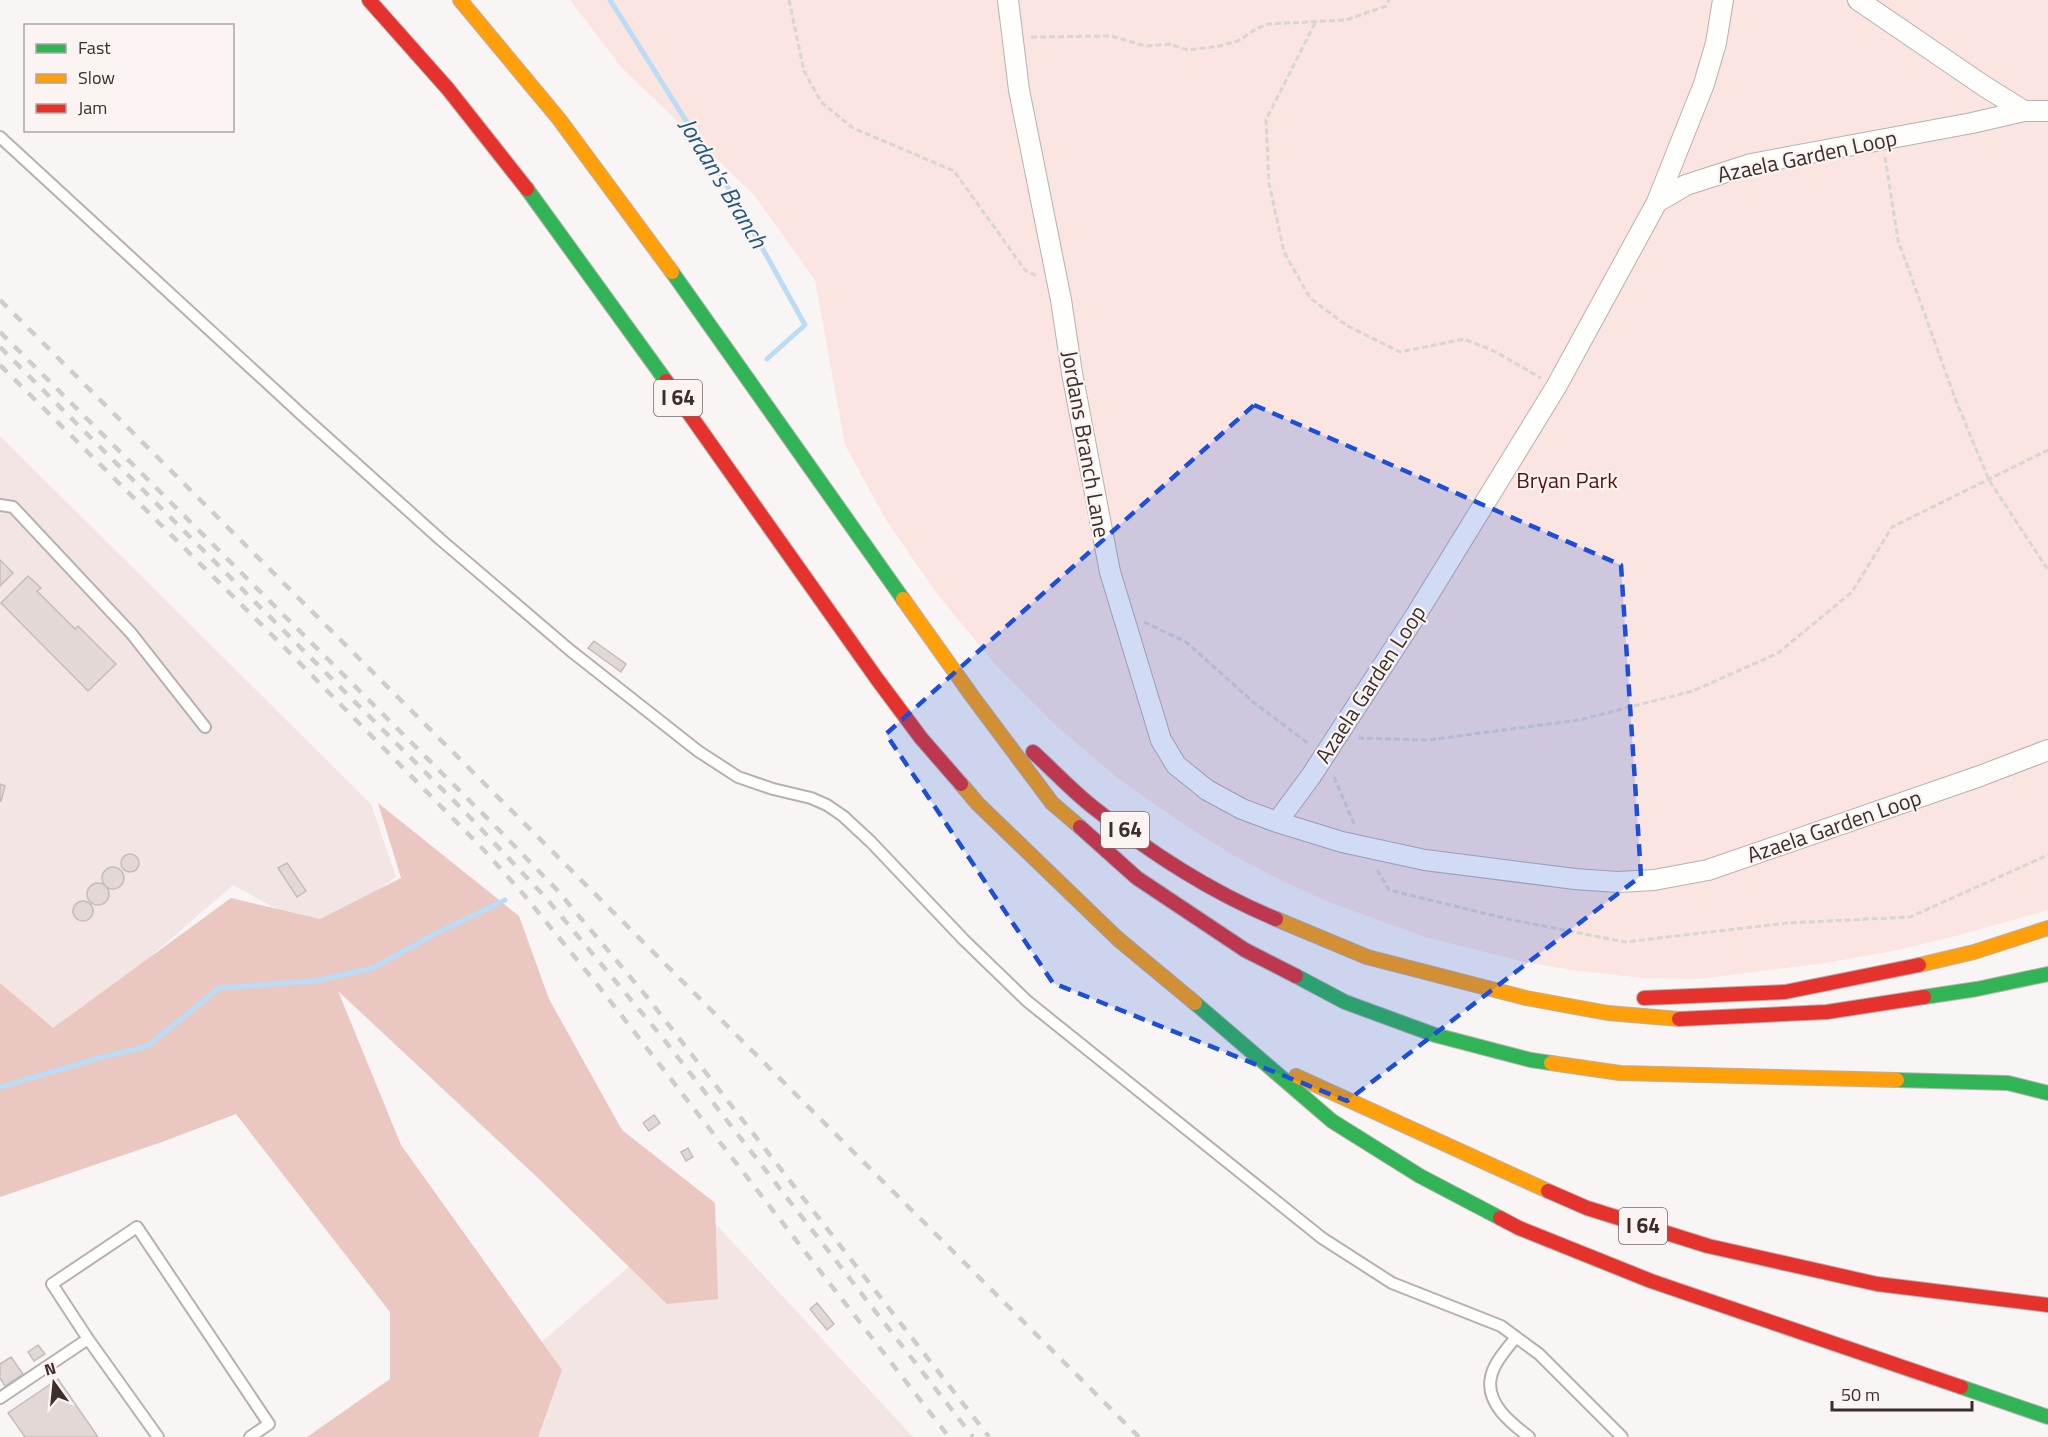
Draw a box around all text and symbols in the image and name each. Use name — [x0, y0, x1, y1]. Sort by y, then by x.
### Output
legend — [24, 24, 234, 132]
text: Fast — [78, 34, 111, 61]
text: Slow — [78, 64, 115, 91]
text: Jam — [78, 94, 107, 121]
water label: Jordan's Branch — [671, 110, 778, 256]
street label: Azaela Garden Loop — [1714, 120, 1900, 192]
street label: Jordans Branch Lane — [1053, 348, 1119, 540]
road number: I 64 — [654, 380, 702, 416]
park label: Bryan Park — [1516, 463, 1618, 497]
street label: Azaela Garden Loop — [1306, 598, 1434, 770]
street label: Azaela Garden Loop — [1742, 780, 1926, 872]
road number: I 64 — [1101, 812, 1149, 848]
road number: I 64 — [1619, 1208, 1667, 1244]
north arrow — [24, 1353, 84, 1413]
text: N — [42, 1355, 59, 1382]
scale bar — [1832, 1374, 1972, 1412]
text: 50 m — [1841, 1381, 1880, 1408]

